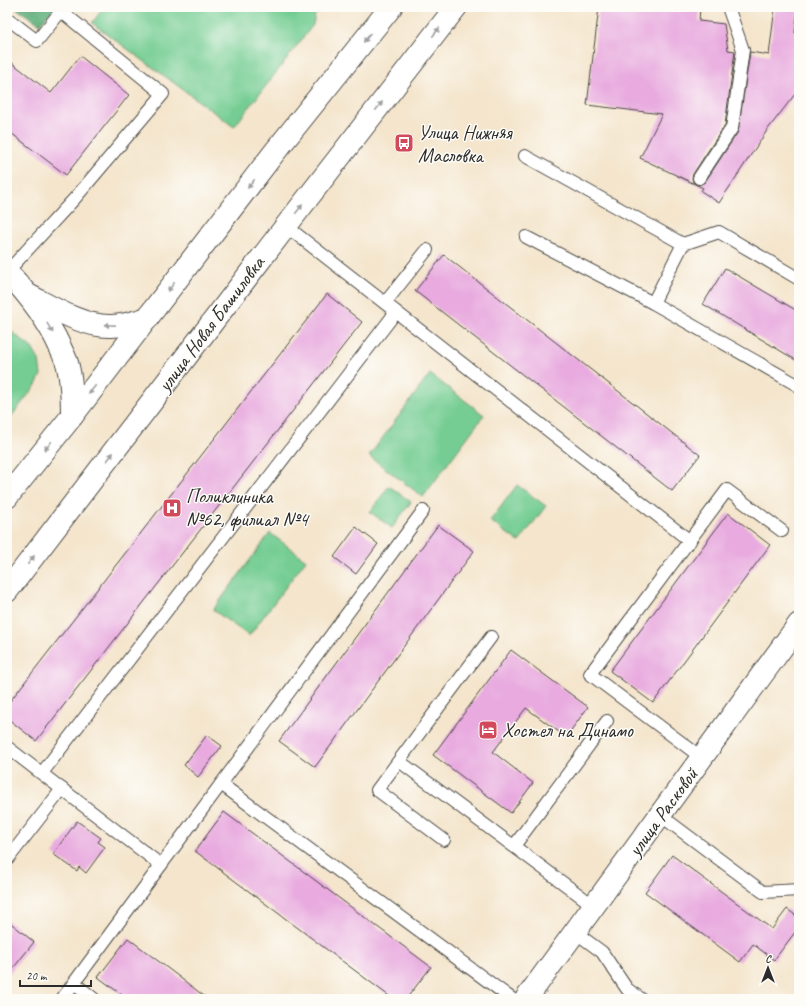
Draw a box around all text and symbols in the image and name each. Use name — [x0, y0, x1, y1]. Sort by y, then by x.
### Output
one-way arrow — [432, 27, 440, 38]
one-way arrow — [362, 32, 371, 43]
one-way arrow — [374, 101, 383, 112]
place label: Улица Нижняя Масловка — [418, 120, 513, 168]
bus stop icon: Улица Нижняя Масловка — [393, 132, 415, 154]
one-way arrow — [246, 179, 255, 190]
one-way arrow — [295, 204, 303, 214]
street label: улица Новая Башиловка — [151, 250, 271, 397]
one-way arrow — [167, 282, 176, 293]
one-way arrow — [103, 322, 116, 328]
one-way arrow — [46, 323, 54, 333]
one-way arrow — [88, 385, 96, 396]
one-way arrow — [43, 441, 52, 452]
one-way arrow — [105, 451, 114, 462]
place label: Поликлиника №62, филиал №4 — [186, 484, 310, 532]
hospital icon: Поликлиника №62, филиал №4 — [161, 497, 183, 519]
one-way arrow — [26, 555, 35, 566]
place label: Хостел на Динамо — [502, 718, 634, 743]
hotel icon: Хостел на Динамо — [477, 719, 499, 741]
street label: улица Расковой — [622, 761, 705, 862]
north arrow — [748, 948, 788, 988]
text: С — [765, 951, 772, 965]
scale bar — [20, 962, 91, 988]
text: 20 m — [26, 968, 48, 984]

